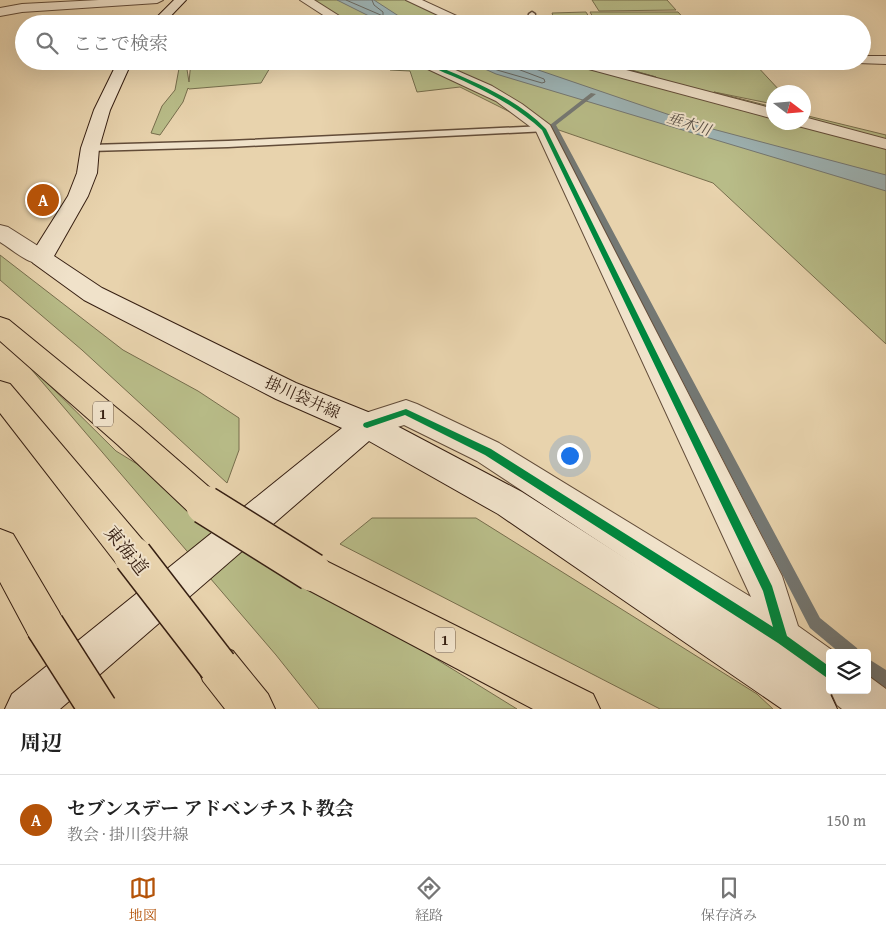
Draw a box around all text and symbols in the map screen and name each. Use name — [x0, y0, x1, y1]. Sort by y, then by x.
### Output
search box — [15, 15, 871, 70]
icon: search — [33, 29, 61, 57]
text: ここで検索 — [73, 29, 168, 57]
north arrow — [766, 85, 811, 130]
water label: 垂木川 — [665, 107, 716, 141]
pin: A — [27, 181, 59, 219]
street label: 掛川袋井線 — [262, 370, 344, 424]
road number: 1 — [93, 402, 113, 426]
your location — [557, 443, 583, 469]
street label: 東海道 — [98, 519, 156, 581]
road number: 1 — [435, 628, 455, 652]
map controls — [826, 649, 871, 694]
button: layers — [826, 649, 871, 694]
text: 周辺 — [20, 727, 62, 758]
text: セブンスデー アドベンチスト教会 — [67, 794, 354, 822]
text: A — [31, 808, 41, 832]
text: 150 m — [826, 808, 866, 832]
text: 教会 · 掛川袋井線 — [67, 822, 189, 846]
tab: 地図 — [129, 874, 157, 925]
tab: 経路 — [415, 874, 443, 925]
tab: 保存済み — [701, 874, 757, 925]

